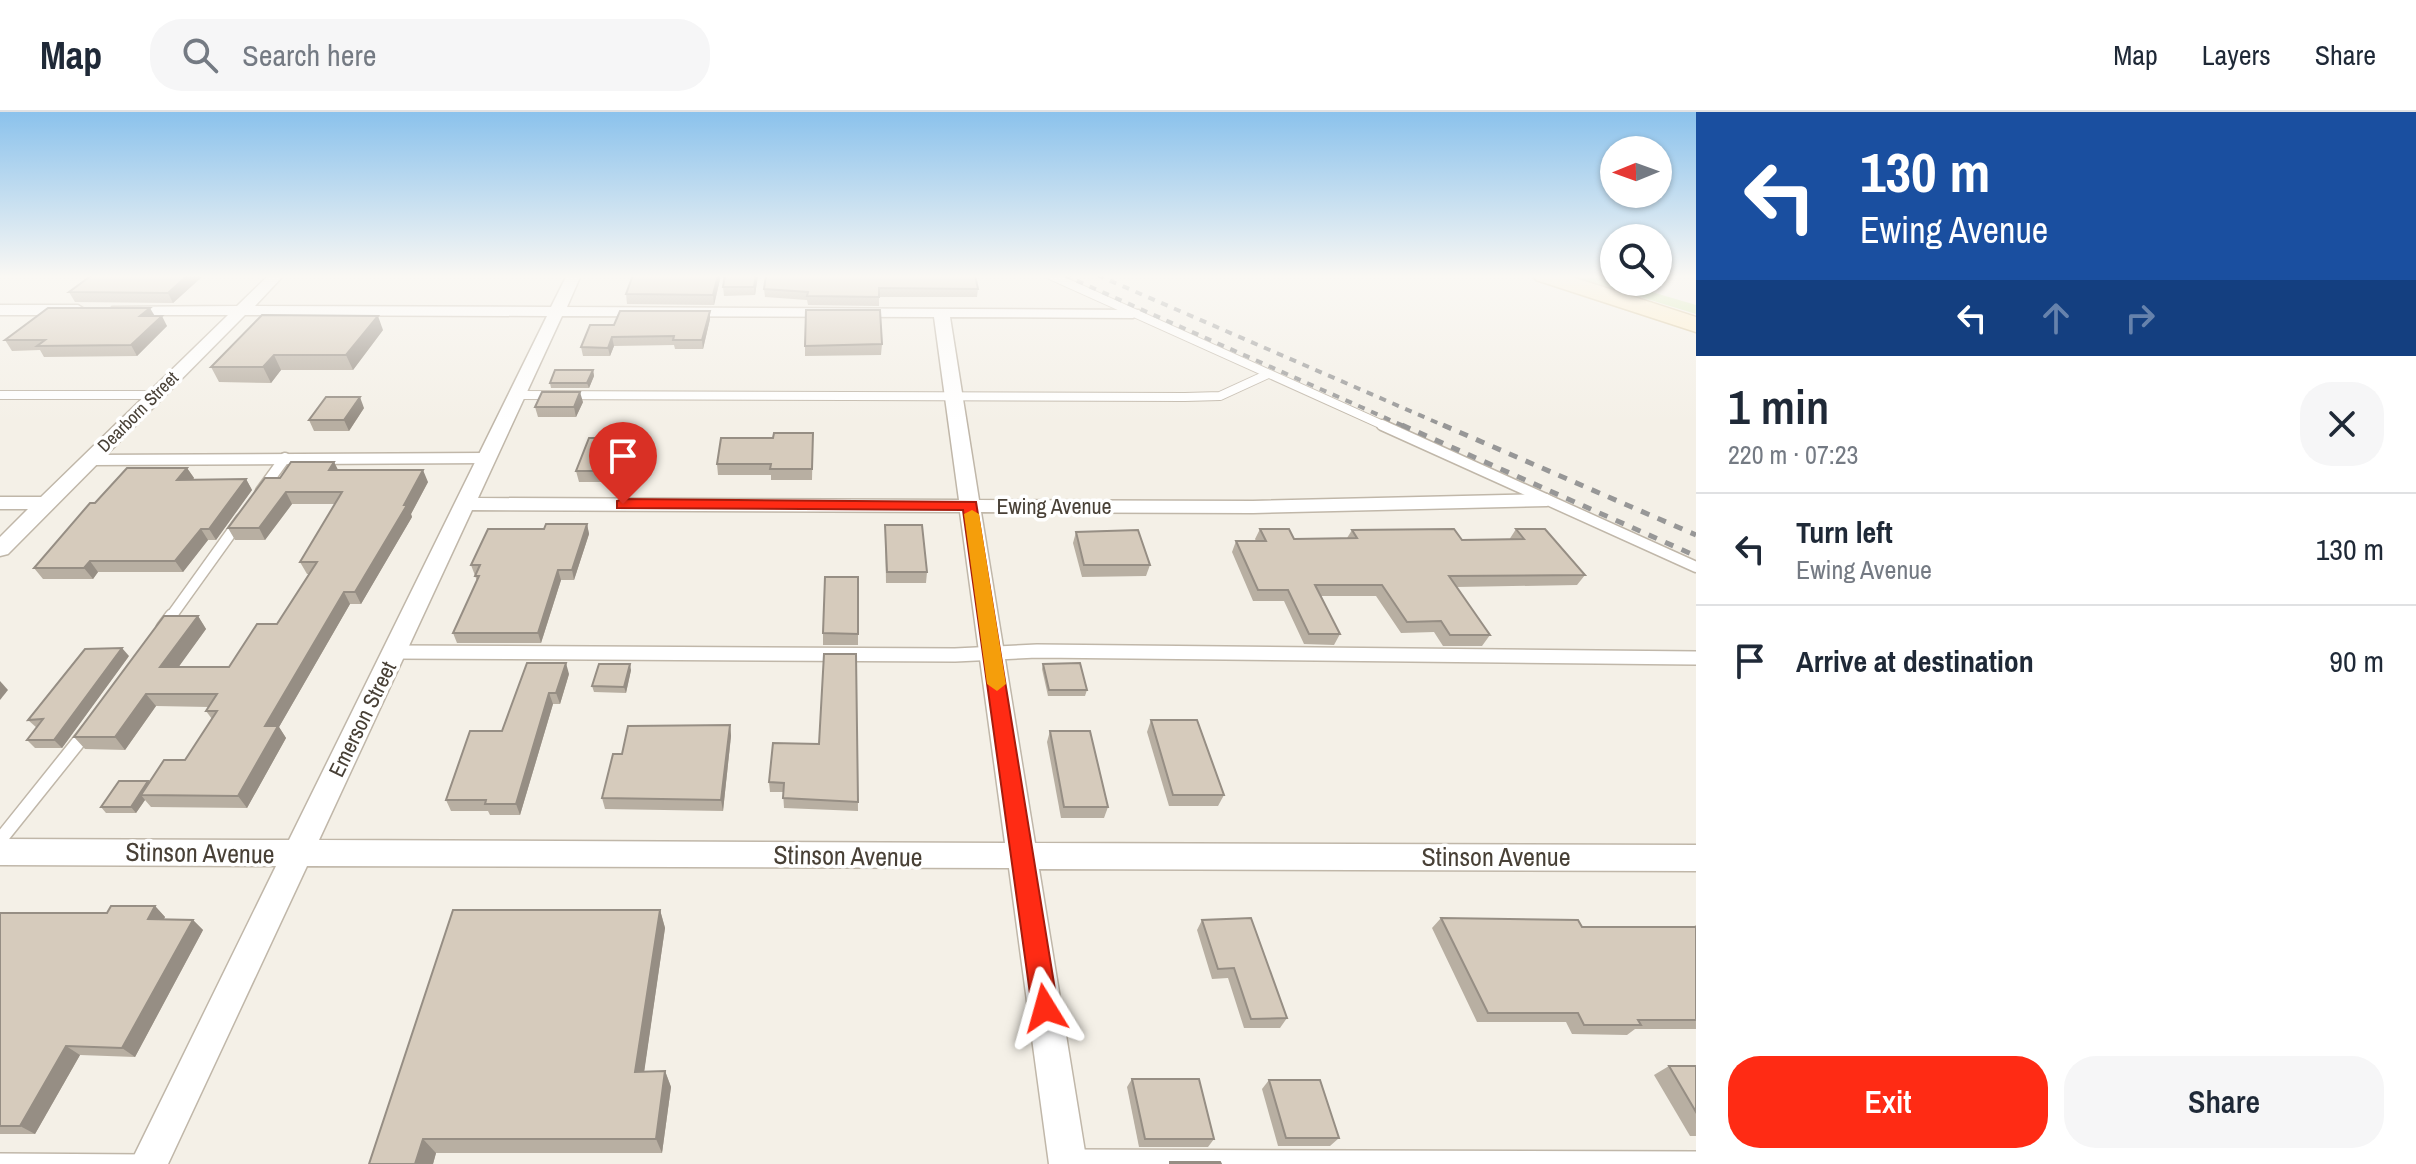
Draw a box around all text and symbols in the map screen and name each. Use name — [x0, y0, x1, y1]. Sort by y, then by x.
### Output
search box — [150, 19, 710, 91]
text: Map — [40, 30, 102, 81]
icon: search — [178, 33, 222, 77]
text: Search here — [242, 35, 376, 75]
text: Map — [2113, 36, 2158, 74]
text: Layers — [2202, 36, 2271, 74]
text: Share — [2315, 36, 2376, 74]
text: 130 m — [1860, 134, 1990, 209]
north arrow — [1600, 136, 1672, 208]
map controls — [1600, 136, 1672, 296]
icon: left — [1728, 144, 1832, 248]
text: Ewing Avenue — [1860, 206, 2048, 254]
button: search — [1600, 224, 1672, 296]
icon: left — [1950, 296, 1994, 340]
icon: ahead — [2034, 296, 2078, 340]
icon: right — [2118, 296, 2162, 340]
street label: Dearborn Street — [92, 366, 184, 458]
text: 1 min — [1728, 374, 1829, 439]
button: close — [2300, 382, 2384, 466]
pin — [589, 422, 657, 504]
icon: arrive — [601, 434, 645, 478]
text: 220 m · 07:23 — [1728, 437, 1858, 472]
street label: Ewing Avenue — [996, 491, 1112, 521]
text: Turn left — [1796, 512, 1893, 552]
icon: left — [1728, 527, 1772, 571]
text: 130 m — [2316, 529, 2384, 569]
text: Ewing Avenue — [1796, 552, 1932, 587]
icon: arrive — [1728, 639, 1772, 683]
text: Arrive at destination — [1796, 641, 2034, 681]
text: 90 m — [2329, 641, 2384, 681]
street label: Emerson Street — [321, 656, 403, 782]
street label: Stinson Avenue — [125, 834, 275, 871]
street label: Stinson Avenue — [773, 837, 923, 874]
street label: Stinson Avenue — [1421, 839, 1571, 874]
position arrow — [1003, 966, 1087, 1050]
button: Exit — [1728, 1056, 2048, 1148]
button: Share — [2064, 1056, 2384, 1148]

